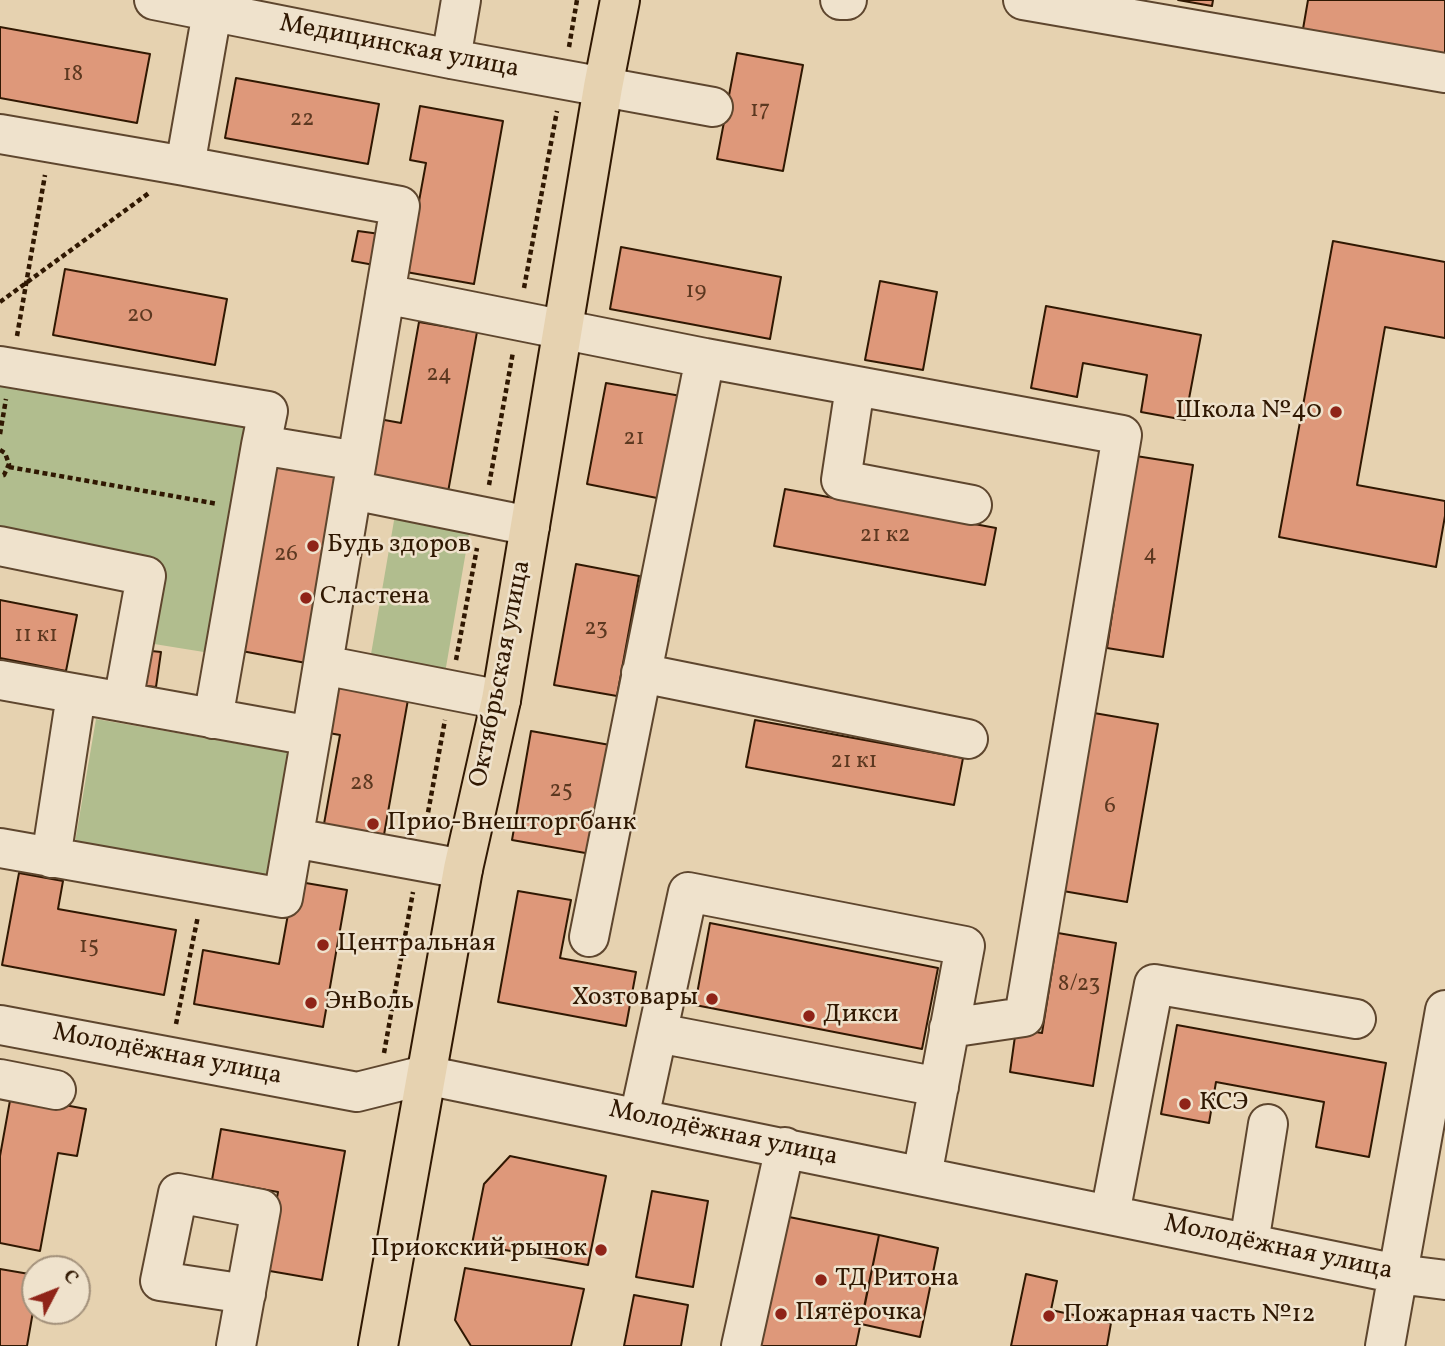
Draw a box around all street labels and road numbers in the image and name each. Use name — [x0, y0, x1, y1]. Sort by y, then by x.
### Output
street label: Медицинская улица — [276, 9, 522, 87]
street label: Октябрьская улица — [465, 558, 539, 790]
street label: Молодёжная улица — [50, 1018, 284, 1094]
street label: Молодёжная улица — [606, 1096, 840, 1174]
street label: Молодёжная улица — [1161, 1210, 1395, 1288]

